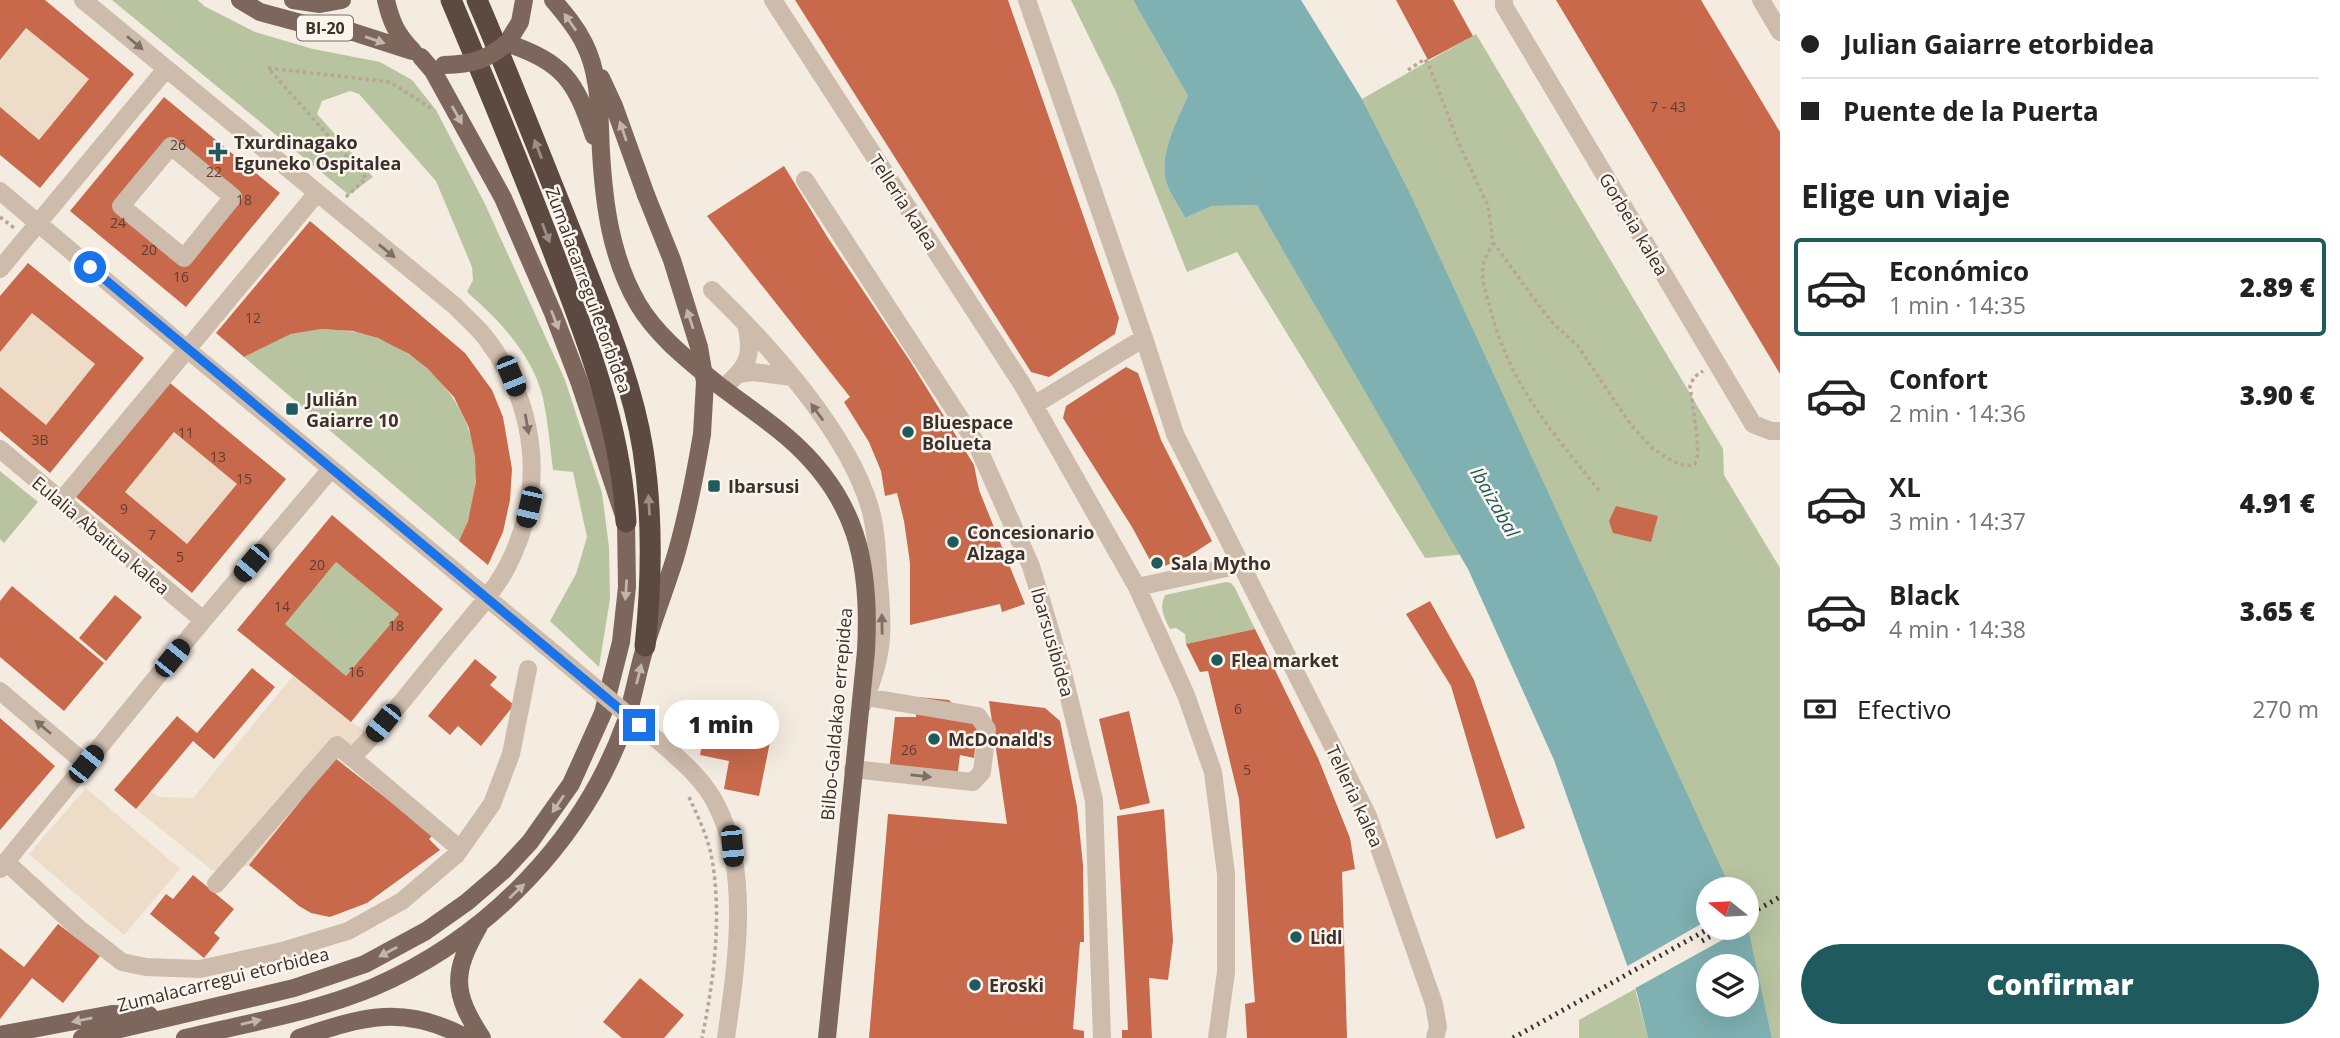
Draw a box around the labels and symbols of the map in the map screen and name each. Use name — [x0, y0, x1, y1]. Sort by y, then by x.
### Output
one-way arrow — [563, 13, 577, 31]
road number: BI-20 — [297, 16, 353, 40]
one-way arrow — [364, 35, 385, 46]
one-way arrow — [126, 36, 144, 51]
house number: 7 - 43 — [1650, 97, 1686, 116]
one-way arrow — [451, 105, 463, 124]
one-way arrow — [617, 120, 628, 141]
place label: Txurdinagako Eguneko Ospitalea — [234, 130, 401, 175]
house number: 26 — [170, 135, 186, 154]
one-way arrow — [533, 138, 544, 159]
marker: Txurdinagako Eguneko Ospitalea — [208, 142, 228, 162]
street label: Telleria kalea — [864, 149, 944, 255]
house number: 22 — [206, 162, 222, 181]
street label: Gorbeia kalea — [1594, 168, 1674, 280]
street label: Zumalacarregui etorbidea — [541, 184, 637, 396]
house number: 18 — [236, 190, 252, 209]
house number: 24 — [110, 213, 126, 232]
one-way arrow — [541, 223, 552, 244]
house number: 20 — [141, 240, 157, 259]
one-way arrow — [378, 244, 396, 259]
route start — [74, 251, 106, 283]
house number: 16 — [173, 267, 189, 286]
house number: 12 — [245, 308, 261, 327]
one-way arrow — [684, 308, 695, 329]
one-way arrow — [550, 309, 561, 330]
car — [494, 353, 529, 399]
place label: Julián Gaiarre 10 — [304, 387, 399, 432]
marker: Julián Gaiarre 10 — [284, 401, 300, 417]
one-way arrow — [810, 403, 824, 421]
place label: Bluespace Bolueta — [922, 410, 1013, 455]
one-way arrow — [522, 413, 533, 435]
house number: 11 — [178, 423, 194, 442]
marker: Bluespace Bolueta — [900, 424, 916, 440]
house number: 3B — [31, 430, 49, 449]
house number: 13 — [210, 447, 226, 466]
water label: Ibaizabal — [1464, 462, 1526, 543]
house number: 15 — [236, 469, 252, 488]
street label: Eulalia Abaitua kalea — [27, 470, 175, 600]
place label: Ibarsusi — [728, 474, 800, 498]
marker: Ibarsusi — [706, 478, 722, 494]
car — [515, 484, 544, 530]
one-way arrow — [643, 494, 654, 516]
house number: 9 — [120, 499, 128, 518]
place label: Concesionario Alzaga — [967, 520, 1094, 565]
house number: 7 — [148, 525, 156, 544]
marker: Concesionario Alzaga — [945, 534, 961, 550]
car — [230, 540, 273, 586]
house number: 5 — [176, 547, 184, 566]
place label: Sala Mytho — [1171, 551, 1271, 575]
house number: 20 — [309, 555, 325, 574]
marker: Sala Mytho — [1149, 555, 1165, 571]
one-way arrow — [620, 579, 631, 601]
street label: Ibarsusibidea — [1026, 584, 1080, 700]
house number: 14 — [274, 597, 290, 616]
street label: Bilbo-Galdakao errepidea — [815, 607, 857, 821]
one-way arrow — [876, 613, 888, 635]
house number: 18 — [388, 616, 404, 635]
car — [151, 635, 194, 681]
place label: Flea market — [1231, 648, 1339, 672]
marker: Flea market — [1209, 652, 1225, 668]
house number: 16 — [348, 662, 364, 681]
one-way arrow — [634, 663, 645, 685]
house number: 6 — [1234, 699, 1242, 718]
car — [362, 700, 405, 746]
callout: 1 min — [664, 700, 779, 750]
route end — [623, 709, 655, 741]
one-way arrow — [35, 720, 52, 735]
place label: McDonald's — [948, 727, 1052, 751]
marker: McDonald's — [926, 731, 942, 747]
house number: 26 — [901, 740, 917, 759]
car — [65, 741, 108, 787]
street label: Telleria kalea — [1321, 741, 1389, 851]
house number: 5 — [1243, 760, 1251, 779]
one-way arrow — [910, 771, 932, 782]
one-way arrow — [551, 795, 565, 813]
car — [720, 824, 745, 868]
north arrow — [1696, 877, 1759, 940]
one-way arrow — [508, 883, 525, 899]
place label: Lidl — [1310, 925, 1343, 949]
marker: Lidl — [1288, 929, 1304, 945]
street label: Zumalacarregui etorbidea — [115, 941, 331, 1017]
one-way arrow — [378, 946, 398, 958]
place label: Eroski — [989, 973, 1044, 997]
marker: Eroski — [967, 977, 983, 993]
one-way arrow — [71, 1014, 93, 1025]
one-way arrow — [240, 1017, 262, 1028]

